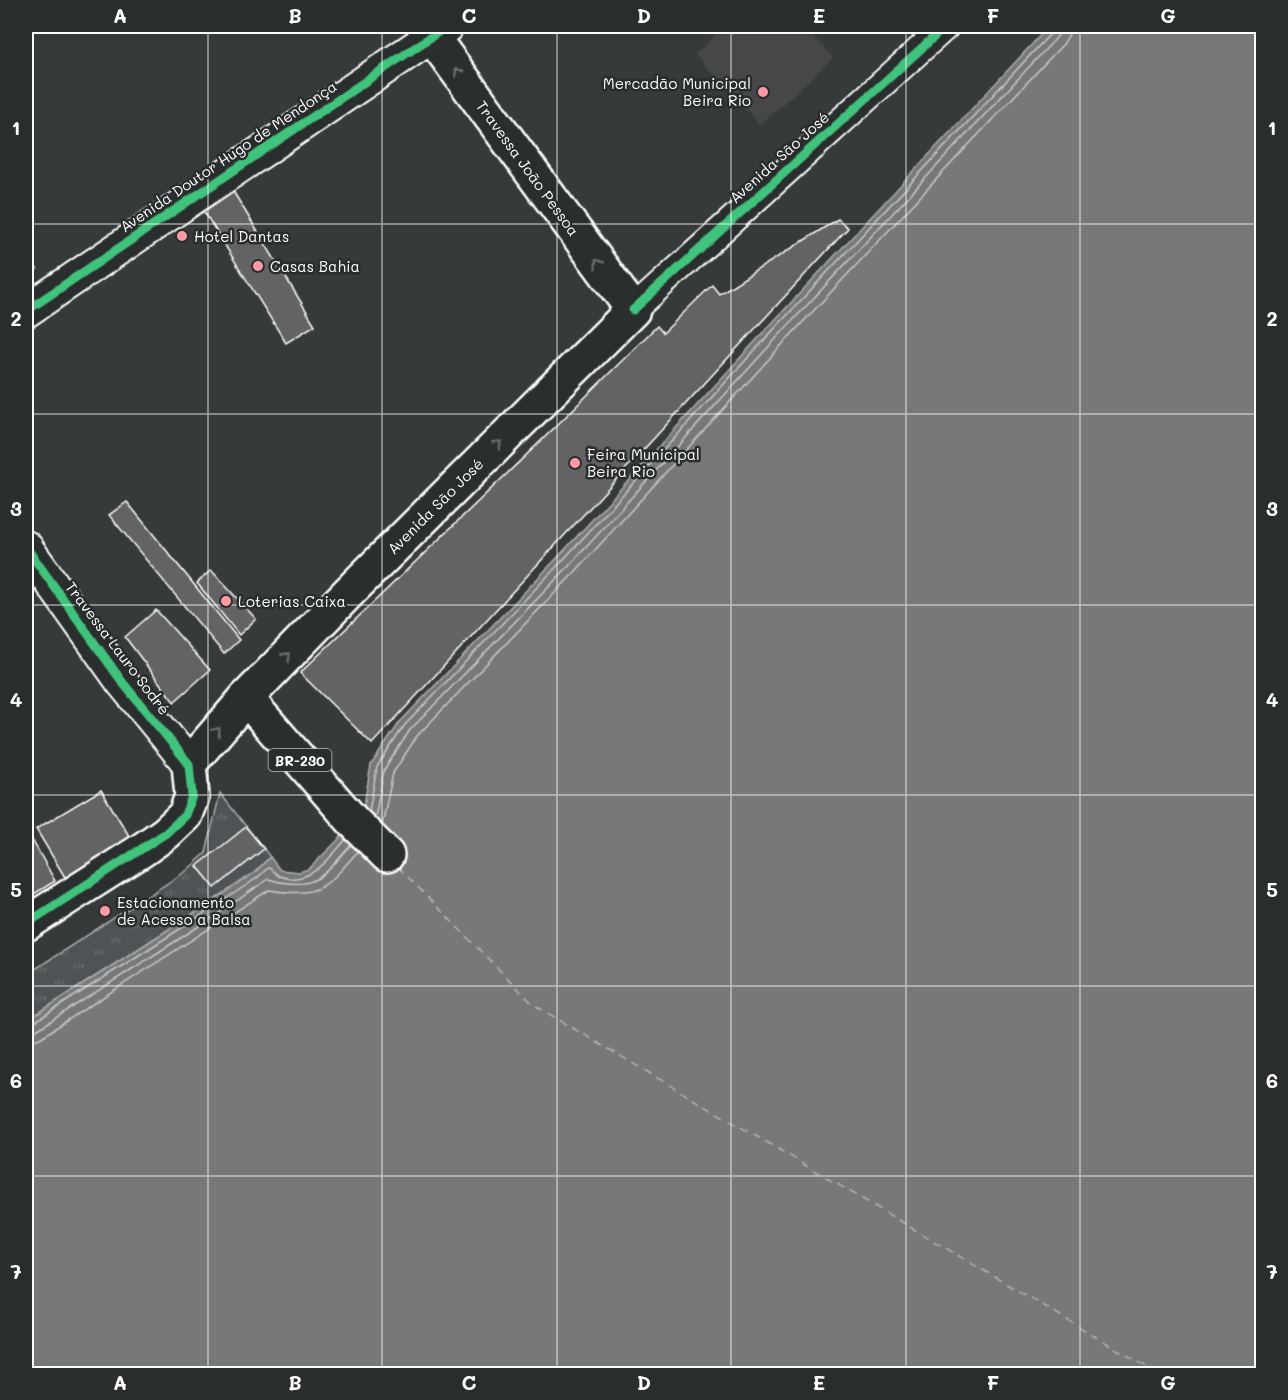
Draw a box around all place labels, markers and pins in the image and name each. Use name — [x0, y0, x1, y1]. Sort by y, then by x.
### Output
place label: Mercadão Municipal Beira Rio — [603, 73, 751, 110]
marker: Mercadão Municipal Beira Rio — [756, 85, 770, 99]
place label: Hotel Dantas — [194, 226, 289, 246]
marker: Hotel Dantas — [175, 229, 189, 243]
place label: Casas Bahia — [270, 256, 360, 276]
marker: Casas Bahia — [251, 259, 265, 273]
place label: Feira Municipal Beira Rio — [587, 444, 700, 481]
marker: Feira Municipal Beira Rio — [568, 456, 582, 470]
place label: Loterias Caixa — [238, 591, 346, 611]
marker: Loterias Caixa — [219, 594, 233, 608]
place label: Estacionamento de Acesso a Balsa — [117, 892, 251, 929]
marker: Estacionamento de Acesso a Balsa — [98, 904, 112, 918]

